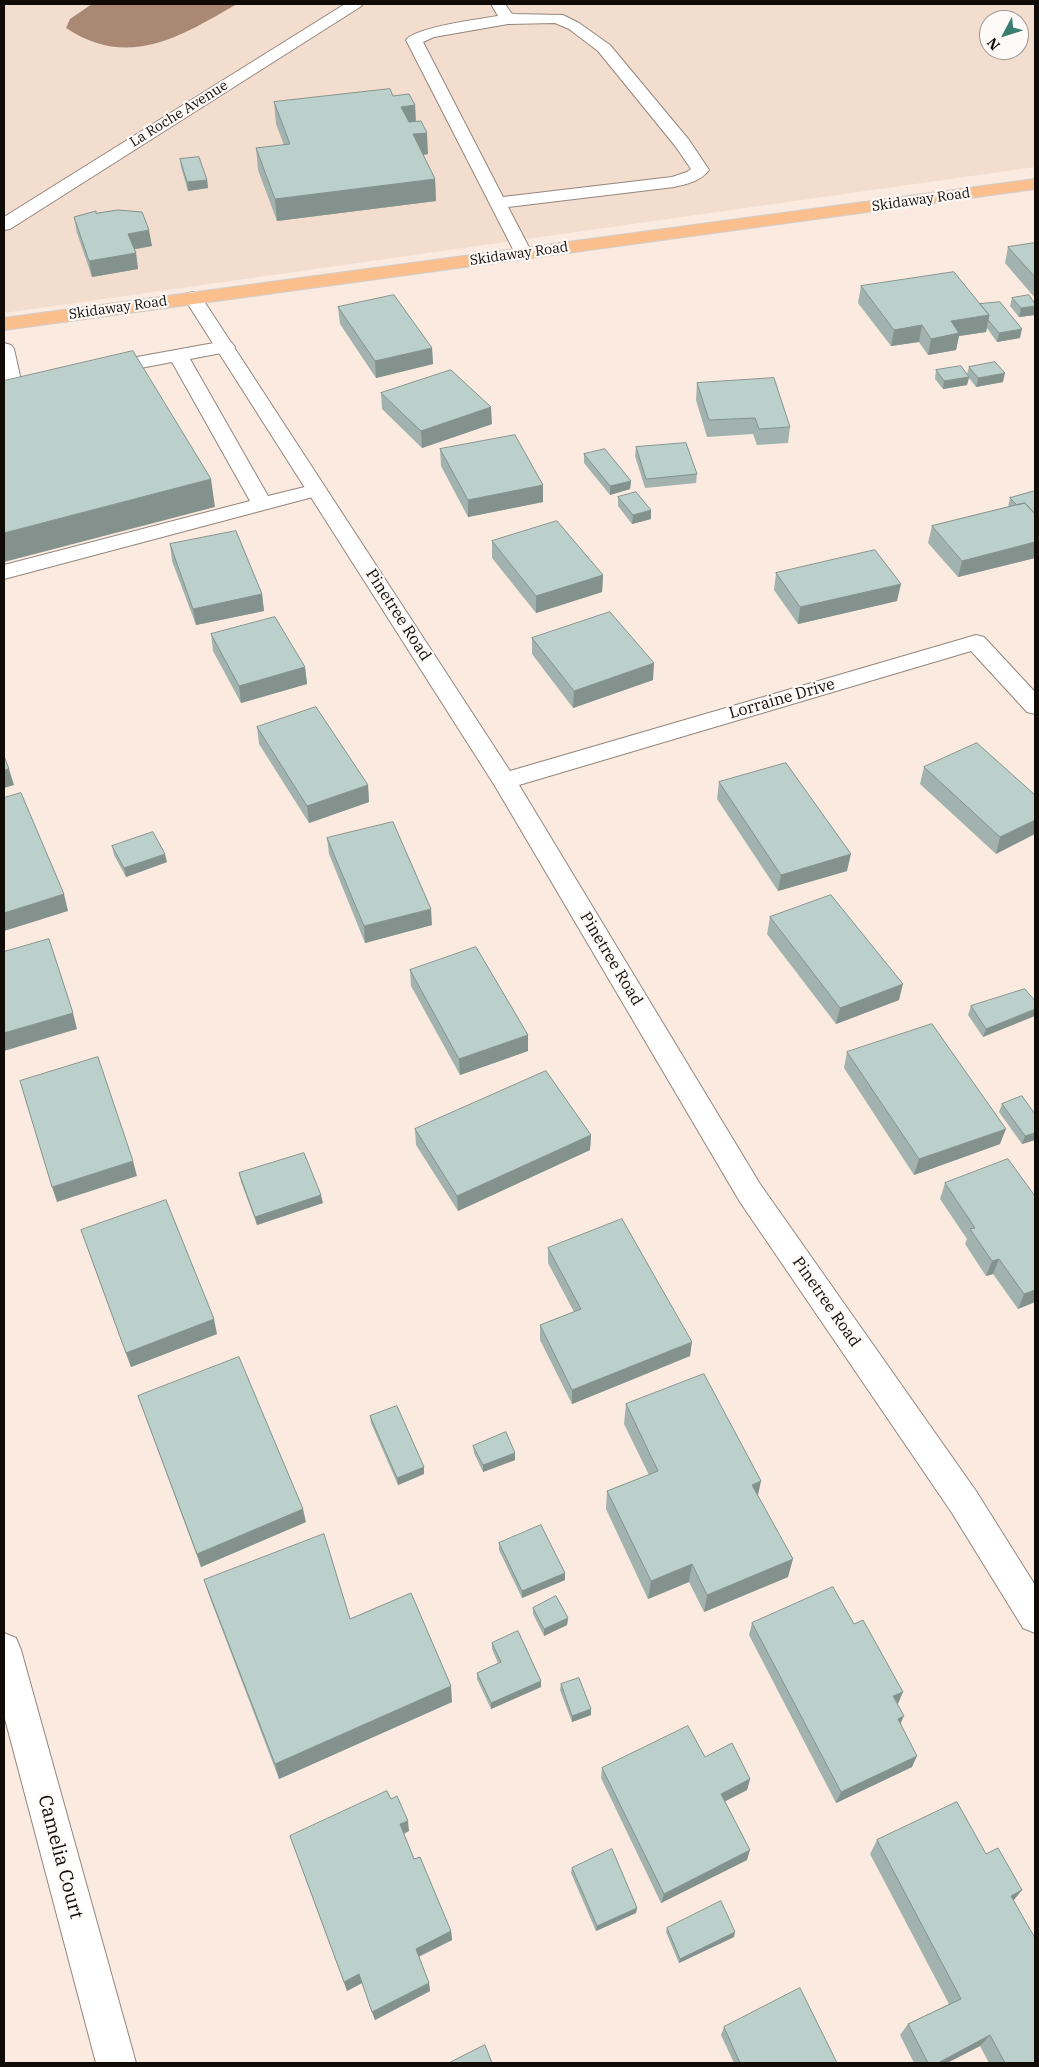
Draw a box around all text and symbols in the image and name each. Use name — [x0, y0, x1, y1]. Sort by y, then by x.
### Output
north arrow — [979, 10, 1029, 60]
text: N — [983, 34, 1004, 54]
street label: La Roche Avenue — [127, 77, 231, 151]
street label: Skidaway Road — [871, 185, 971, 215]
street label: Skidaway Road — [469, 239, 569, 269]
street label: Skidaway Road — [68, 293, 168, 323]
street label: Pinetree Road — [361, 565, 435, 665]
street label: Lorraine Drive — [727, 675, 837, 723]
street label: Pinetree Road — [576, 909, 646, 1009]
street label: Pinetree Road — [788, 1253, 864, 1351]
street label: Camelia Court — [33, 1793, 87, 1921]

